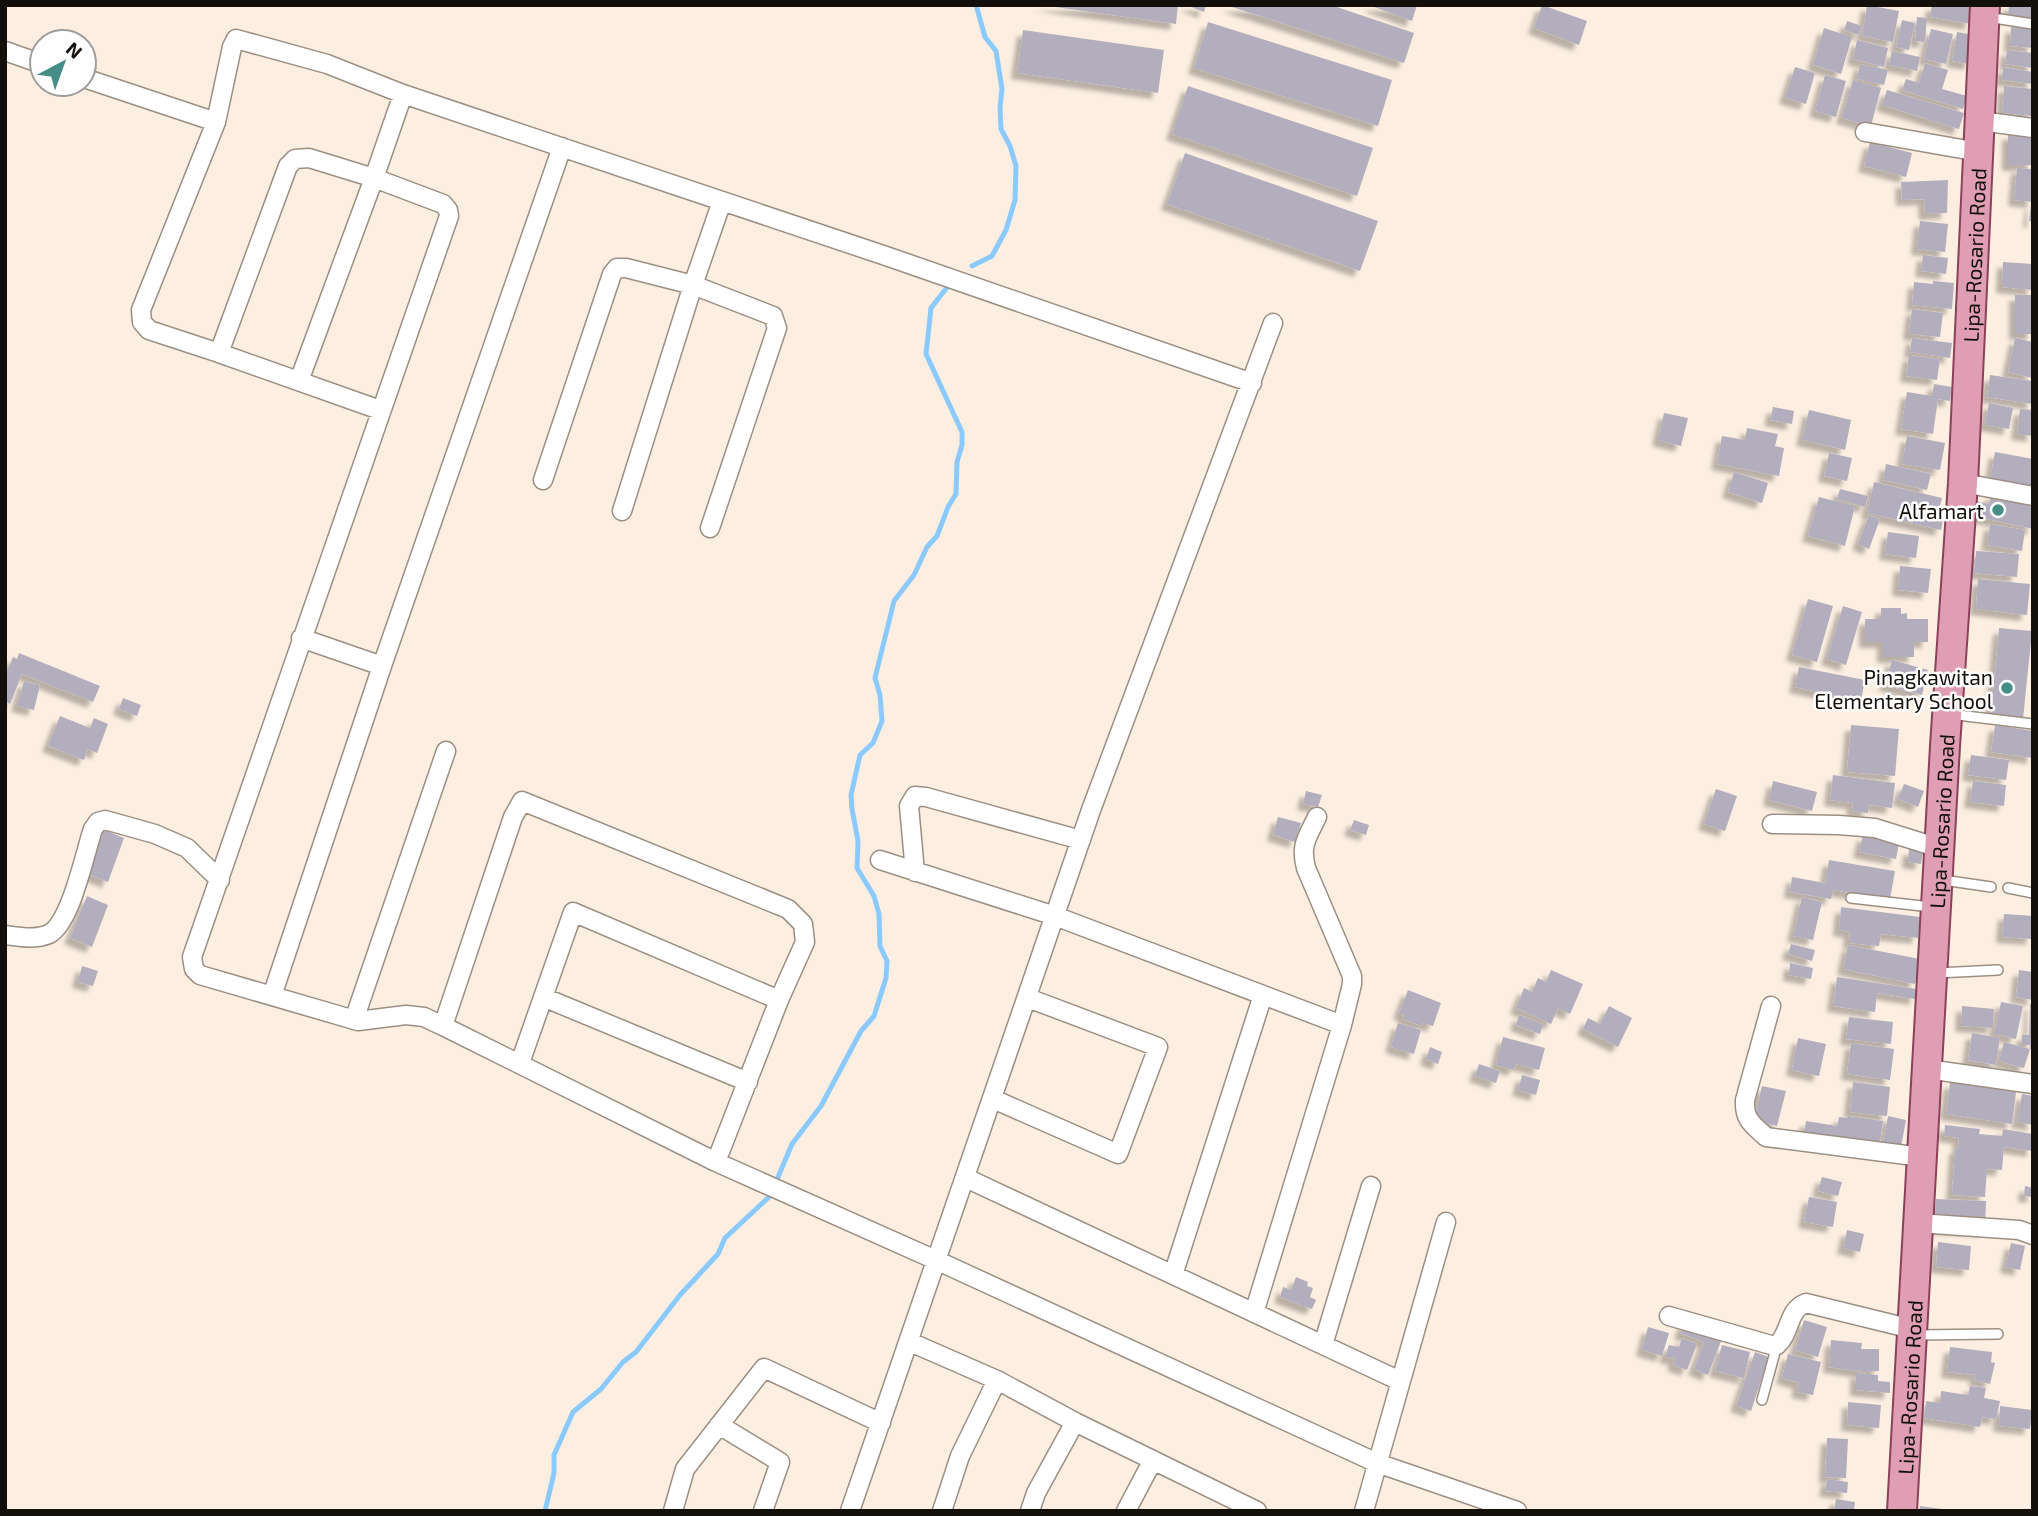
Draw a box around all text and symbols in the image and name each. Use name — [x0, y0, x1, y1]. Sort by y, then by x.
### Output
north arrow — [28, 28, 98, 98]
text: N — [62, 37, 87, 63]
street label: Lipa-Rosario Road — [1957, 167, 1990, 343]
place label: Alfamart — [1899, 498, 1984, 523]
marker: Alfamart — [1990, 502, 2006, 518]
place label: Pinagkawitan Elementary School — [1814, 664, 1994, 713]
marker: Pinagkawitan Elementary School — [1999, 680, 2015, 696]
street label: Lipa-Rosario Road — [1923, 733, 1958, 909]
street label: Lipa-Rosario Road — [1892, 1299, 1926, 1475]

